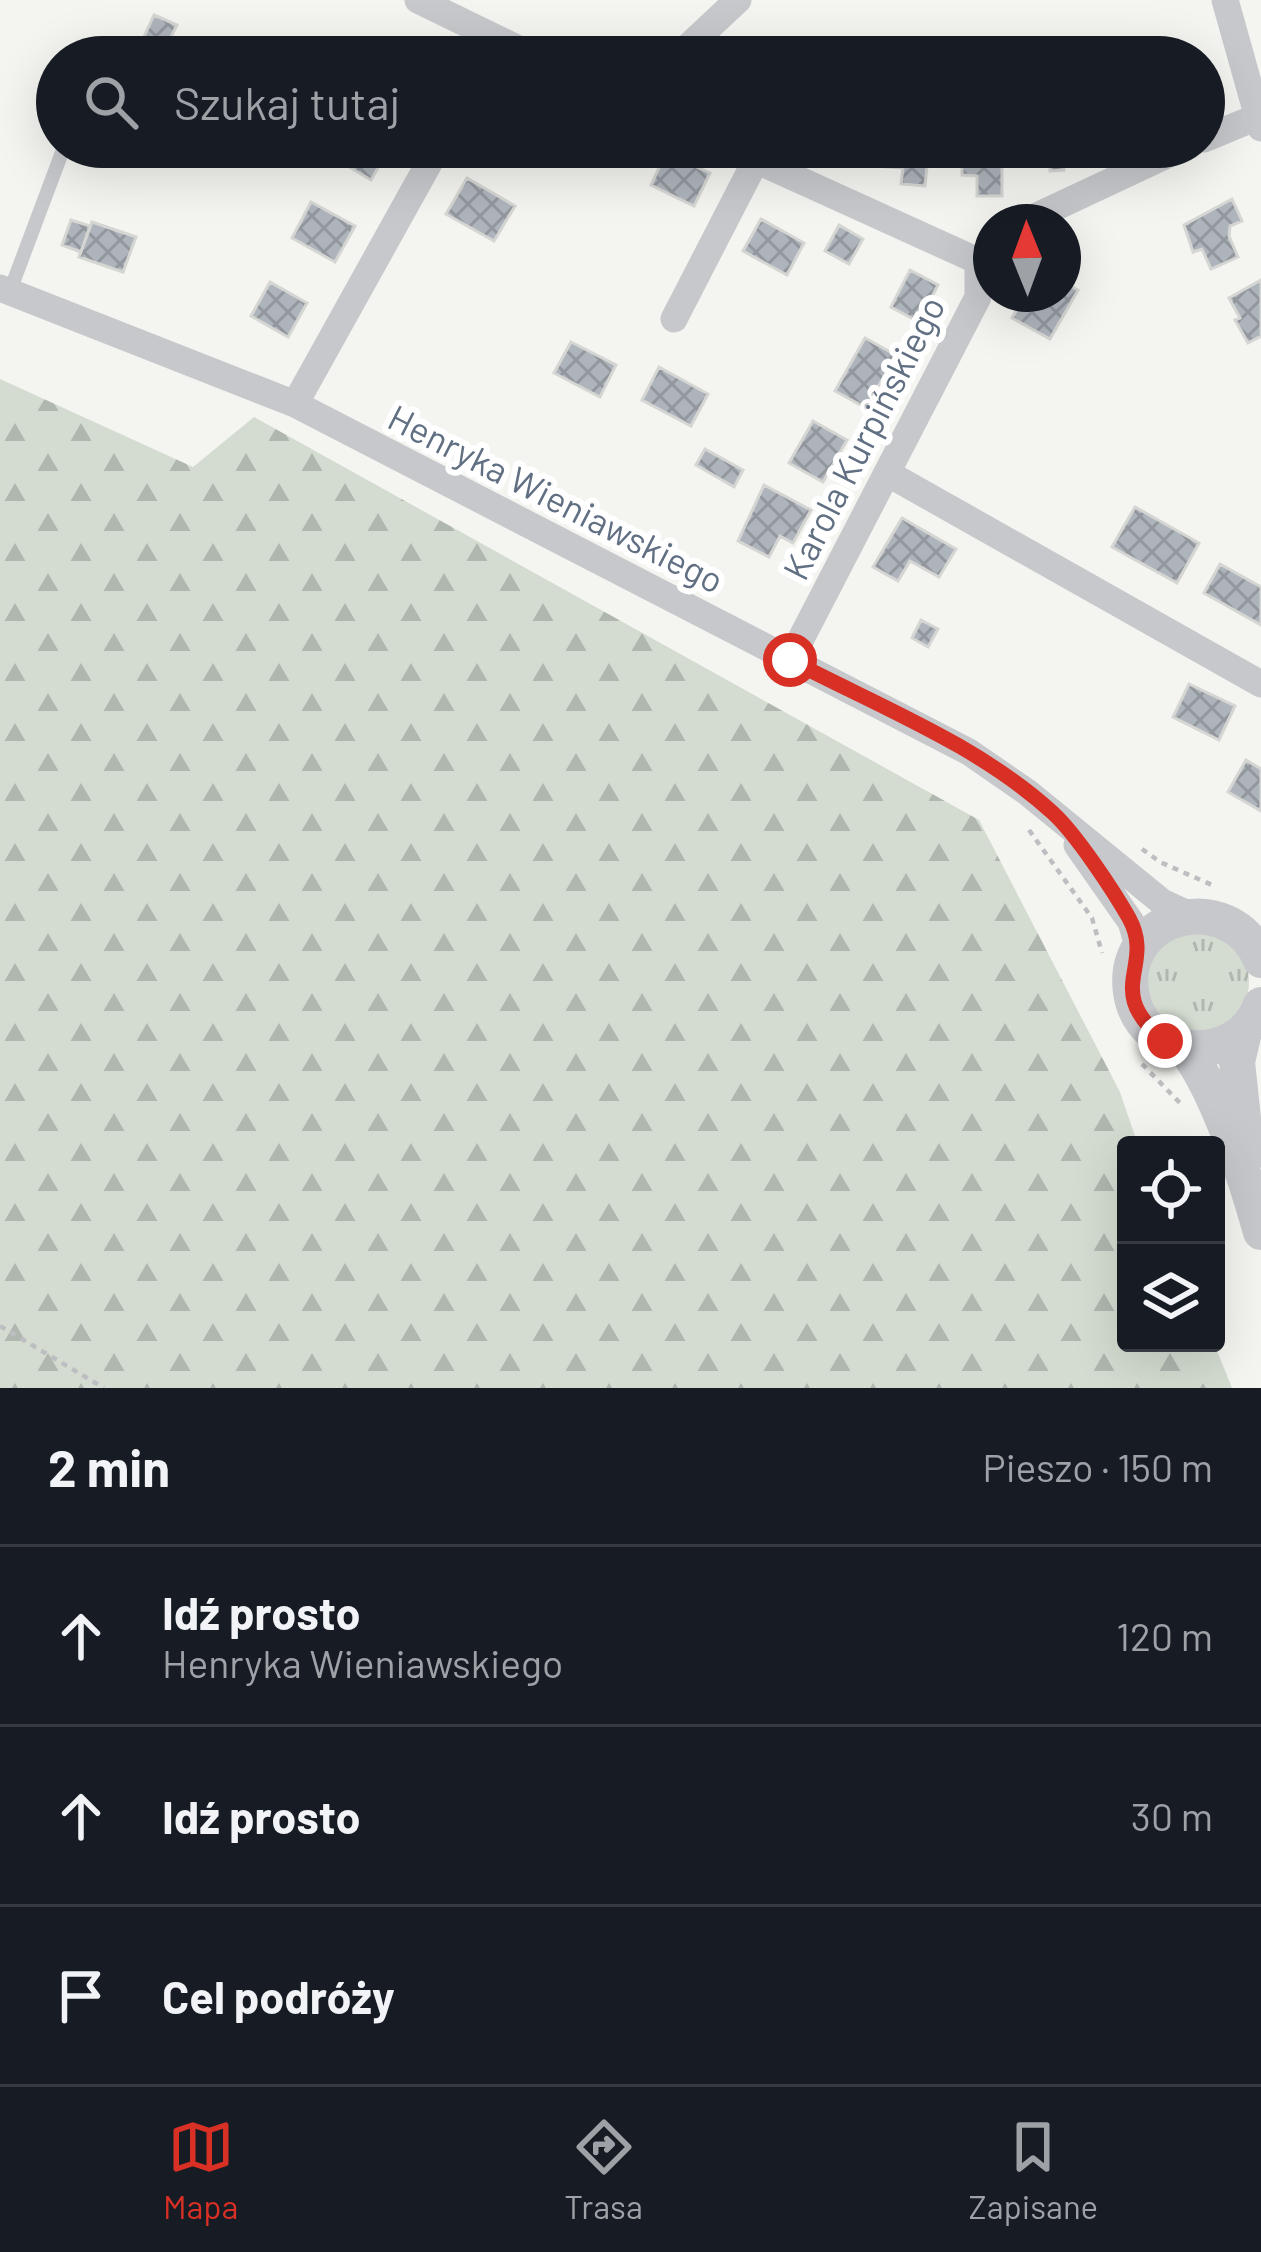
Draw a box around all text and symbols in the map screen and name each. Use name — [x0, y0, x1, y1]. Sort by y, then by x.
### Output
search box — [36, 36, 1225, 168]
icon: search — [78, 69, 144, 135]
text: Szukaj tutaj — [174, 75, 401, 129]
north arrow — [973, 204, 1081, 312]
street label: Karola Kurpińskiego — [773, 288, 953, 586]
street label: Henryka Wieniawskiego — [382, 394, 731, 601]
route start — [763, 633, 817, 687]
route end — [1138, 1014, 1192, 1068]
map controls — [1117, 1136, 1225, 1352]
button: locate — [1117, 1136, 1225, 1244]
button: layers — [1117, 1244, 1225, 1352]
text: 2 min — [48, 1436, 170, 1497]
text: Pieszo · 150 m — [983, 1443, 1213, 1490]
text: Idź prosto — [162, 1585, 361, 1639]
icon: ahead — [48, 1603, 114, 1669]
text: 120 m — [1116, 1612, 1213, 1659]
text: Henryka Wieniawskiego — [162, 1639, 563, 1686]
icon: ahead — [48, 1783, 114, 1849]
text: Idź prosto — [162, 1789, 361, 1843]
text: 30 m — [1131, 1792, 1213, 1839]
icon: arrive — [48, 1963, 114, 2029]
text: Cel podróży — [162, 1969, 395, 2023]
tab: Mapa — [163, 2114, 238, 2226]
tab: Trasa — [564, 2114, 643, 2226]
tab: Zapisane — [969, 2114, 1098, 2226]

